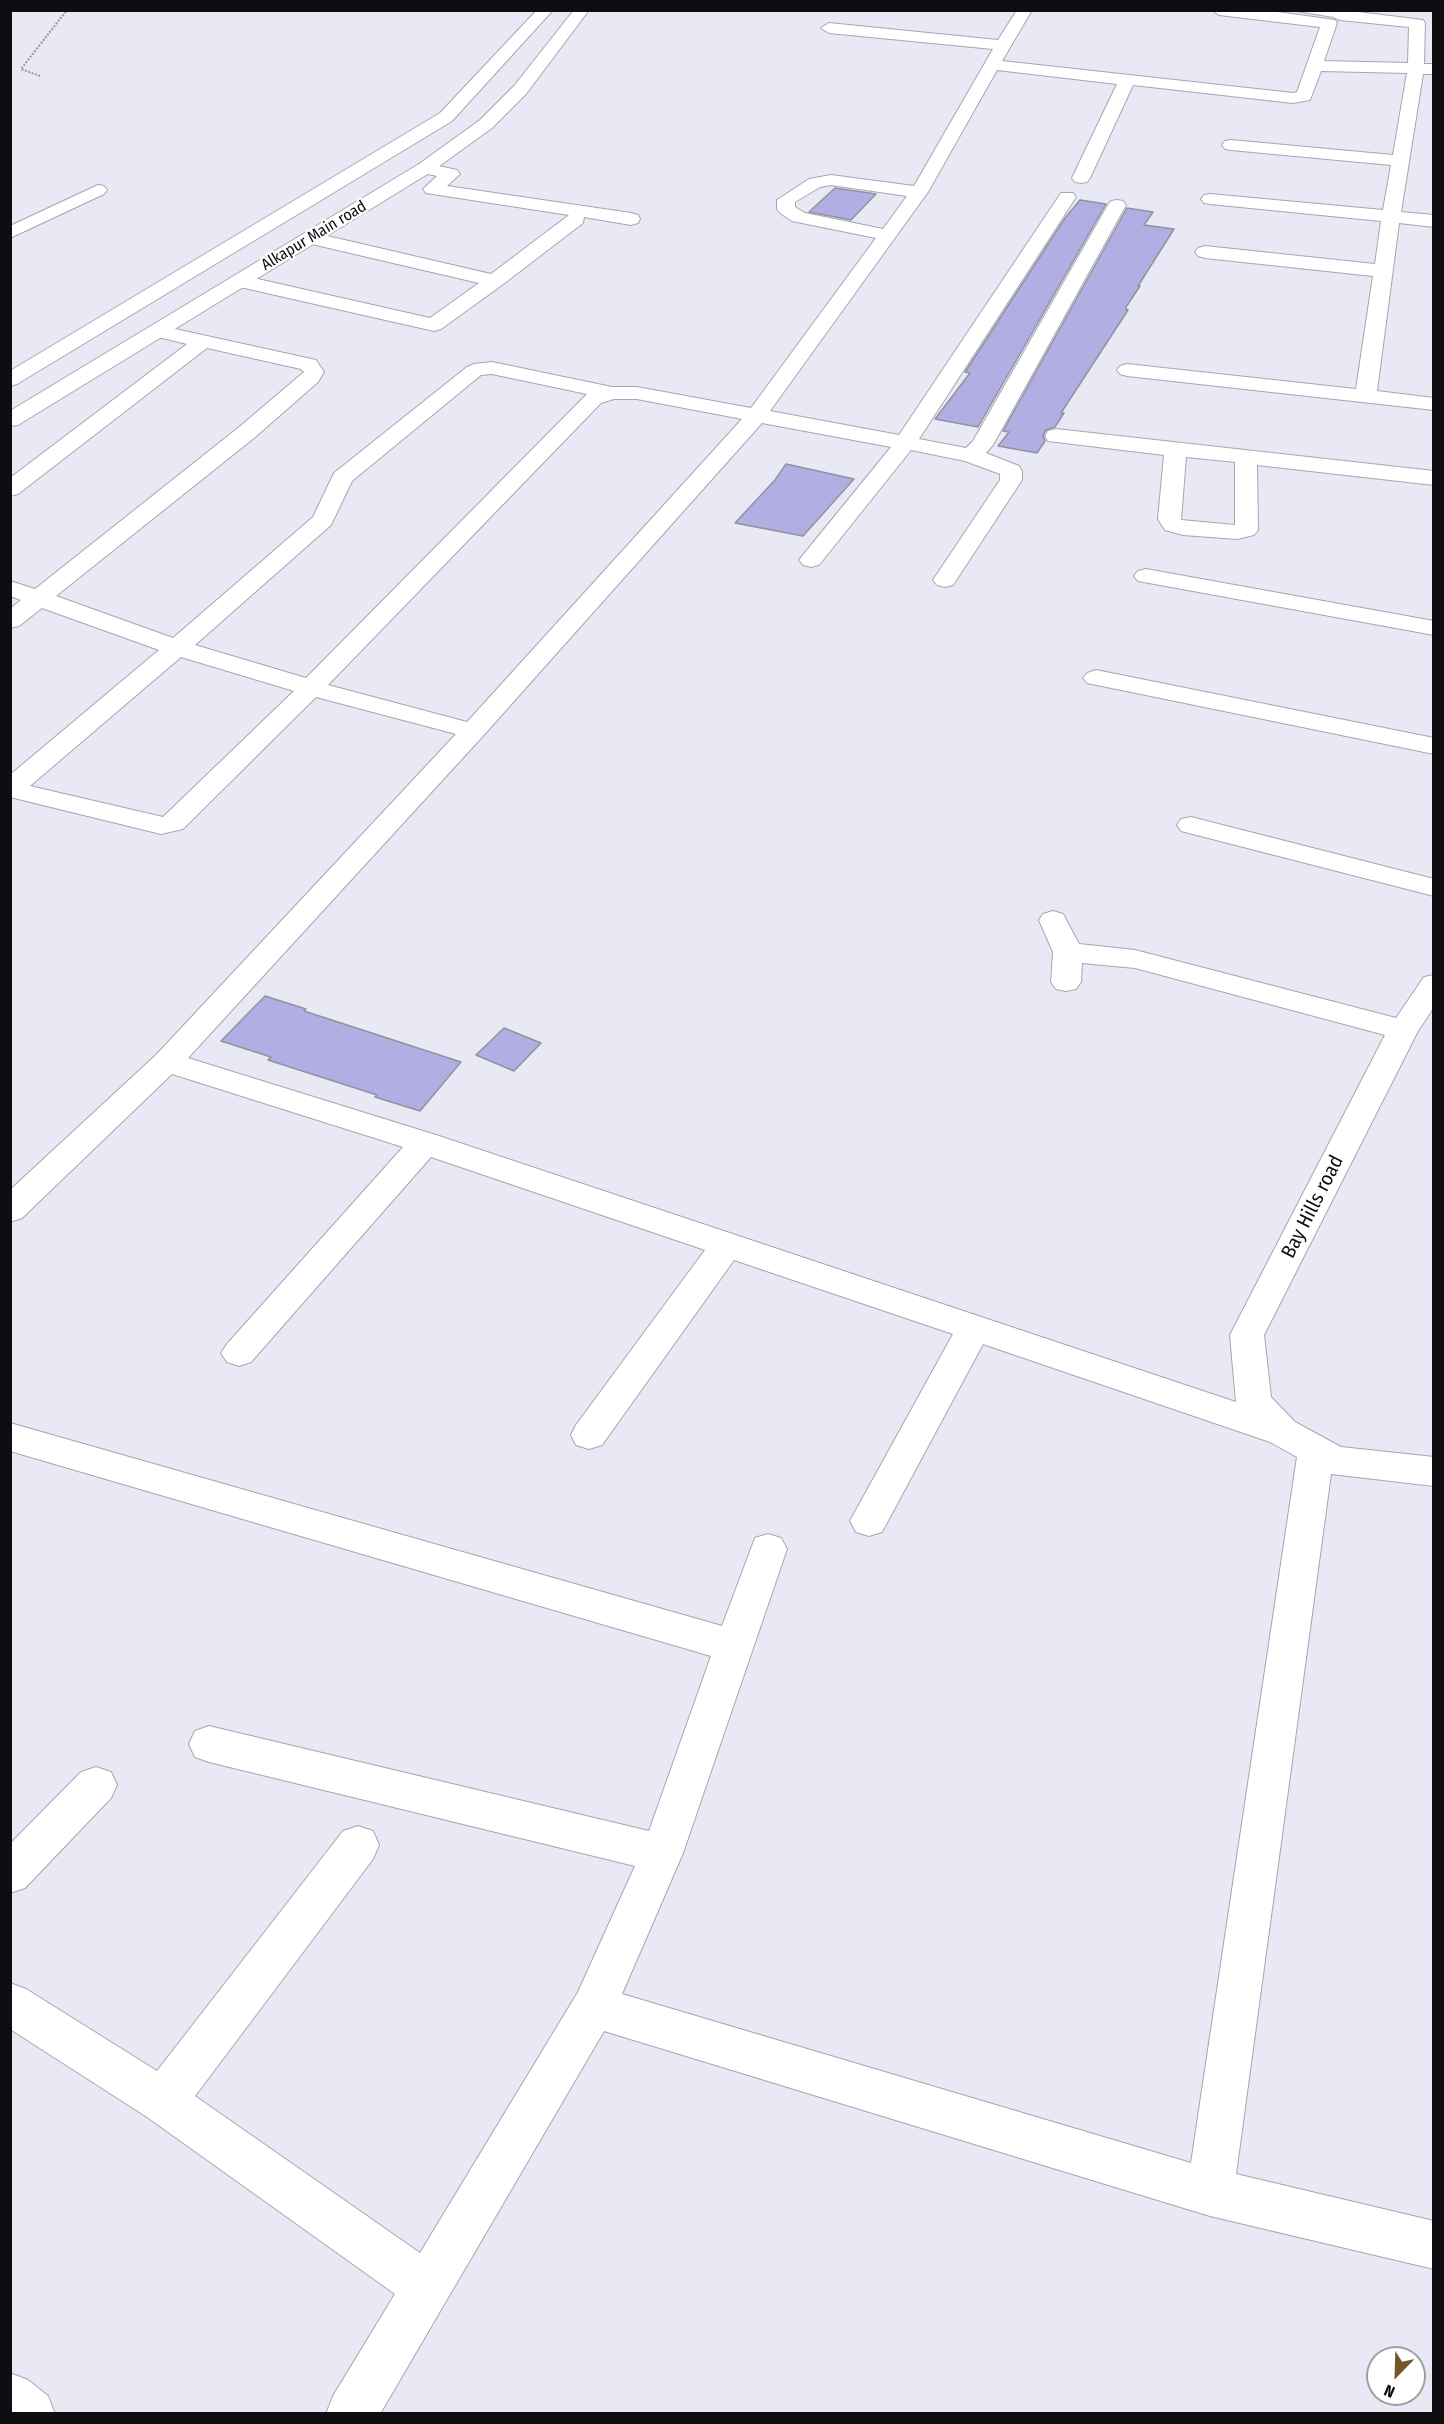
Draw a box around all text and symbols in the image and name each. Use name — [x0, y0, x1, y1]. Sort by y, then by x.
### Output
street label: Alkapur Main road — [258, 197, 370, 275]
street label: Bay Hills road — [1277, 1152, 1349, 1262]
north arrow — [1366, 2346, 1426, 2406]
text: N — [1381, 2381, 1398, 2402]

